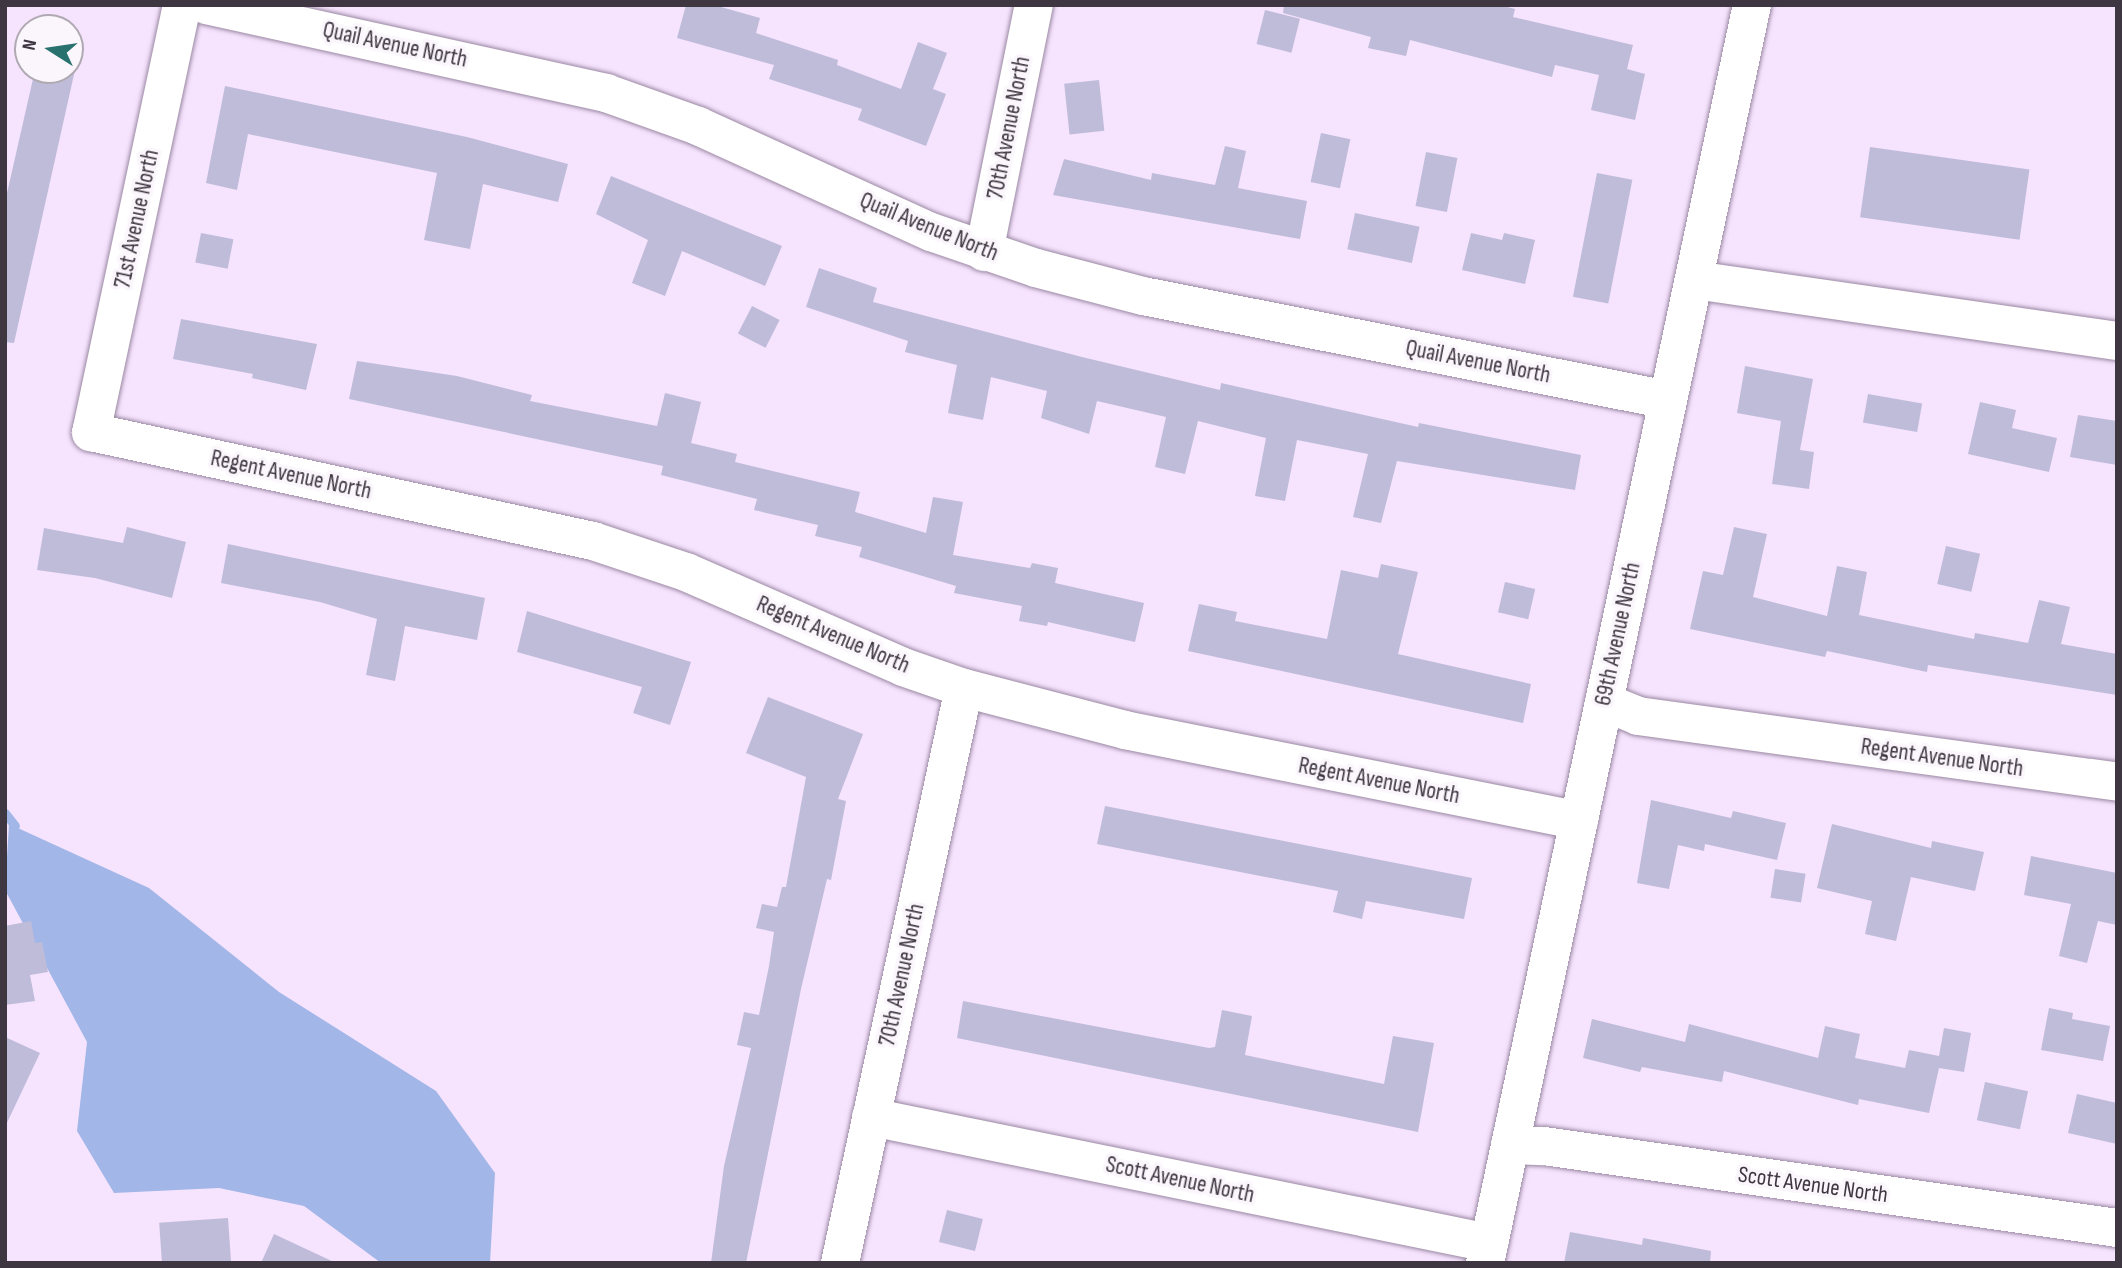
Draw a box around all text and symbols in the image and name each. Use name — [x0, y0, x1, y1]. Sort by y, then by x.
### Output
north arrow — [14, 14, 84, 84]
street label: Quail Avenue North — [320, 16, 470, 74]
text: N — [18, 38, 42, 52]
street label: 70th Avenue North — [982, 54, 1036, 202]
street label: 71st Avenue North — [109, 147, 165, 291]
street label: Quail Avenue North — [856, 187, 1002, 267]
street label: Quail Avenue North — [1403, 334, 1553, 390]
street label: Regent Avenue North — [208, 445, 374, 505]
street label: 69th Avenue North — [1589, 560, 1647, 708]
street label: Regent Avenue North — [752, 590, 914, 680]
street label: Regent Avenue North — [1859, 733, 2025, 783]
street label: Regent Avenue North — [1296, 752, 1462, 810]
street label: 70th Avenue North — [873, 901, 931, 1049]
street label: Scott Avenue North — [1103, 1151, 1257, 1209]
street label: Scott Avenue North — [1736, 1161, 1890, 1209]

